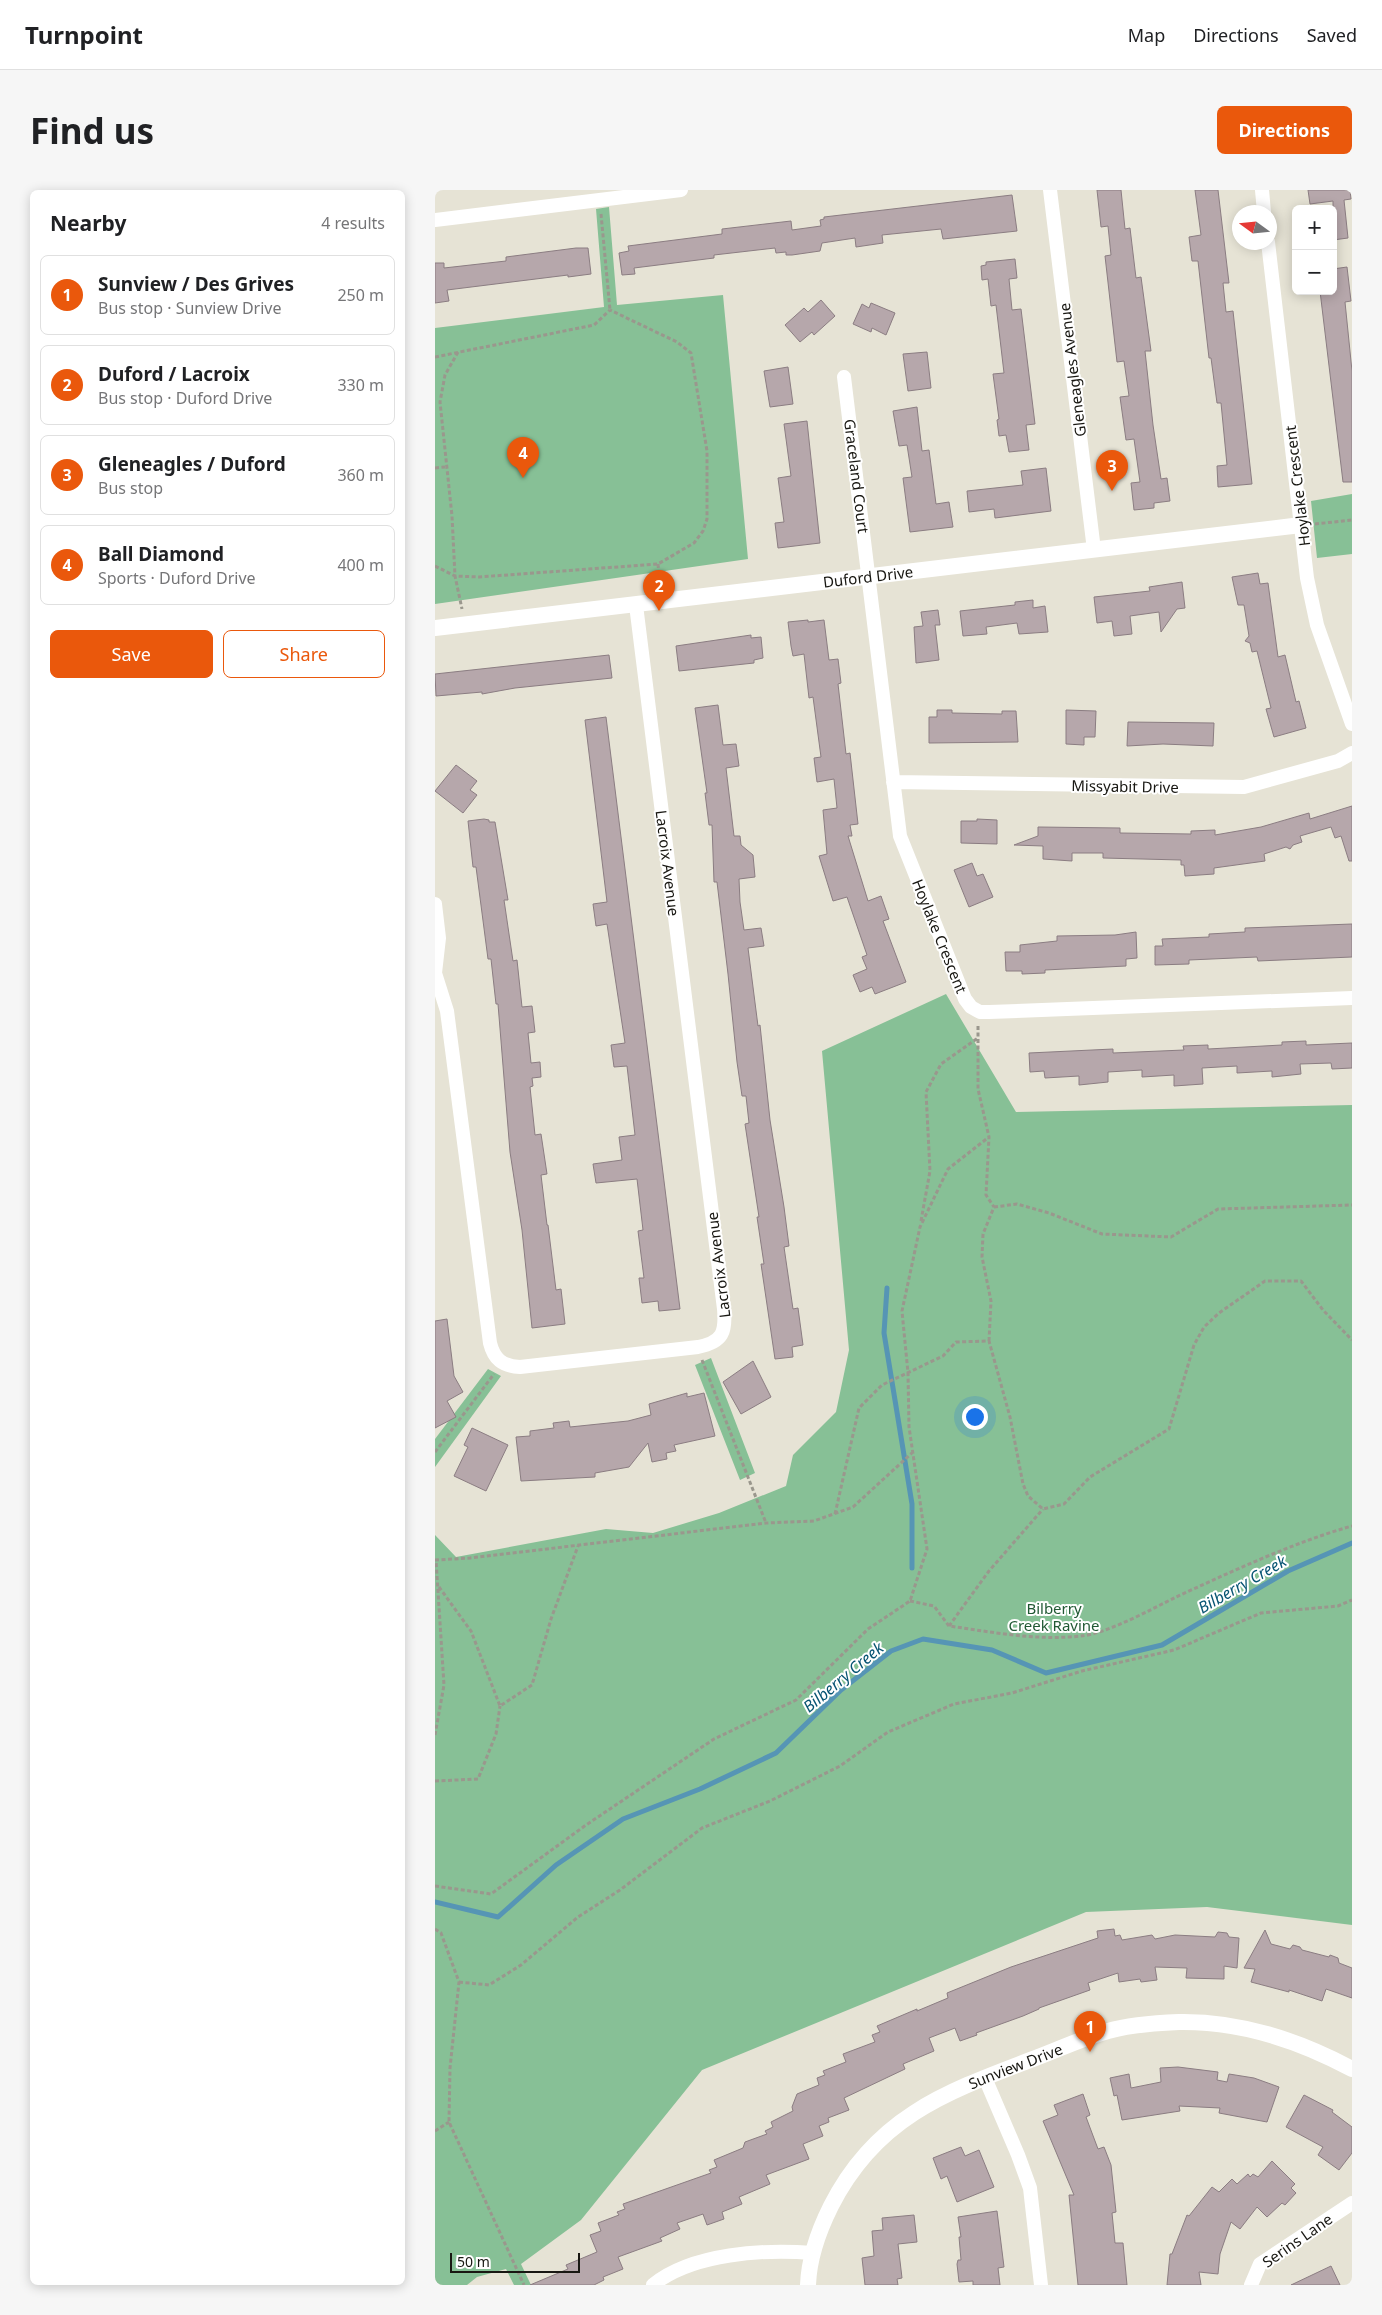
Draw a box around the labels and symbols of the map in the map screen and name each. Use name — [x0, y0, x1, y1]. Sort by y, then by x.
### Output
north arrow — [1232, 205, 1277, 250]
street label: Gleneagles Avenue — [1054, 302, 1090, 438]
street label: Graceland Court — [840, 418, 874, 535]
street label: Hoylake Crescent — [1280, 424, 1314, 548]
pin: 4 — [507, 437, 539, 478]
pin: 3 — [1096, 450, 1128, 491]
street label: Duford Drive — [822, 561, 914, 592]
pin: 2 — [643, 570, 675, 611]
street label: Missyabit Drive — [1071, 775, 1179, 797]
street label: Lacroix Avenue — [652, 809, 684, 917]
street label: Hoylake Crescent — [908, 876, 972, 997]
street label: Lacroix Avenue — [702, 1211, 734, 1319]
your location — [962, 1404, 988, 1430]
water label: Bilberry Creek — [1194, 1549, 1291, 1618]
park label: Bilberry Creek Ravine — [1008, 1598, 1100, 1635]
water label: Bilberry Creek — [798, 1636, 889, 1717]
pin: 1 — [1074, 2011, 1106, 2052]
street label: Sunview Drive — [965, 2039, 1065, 2093]
street label: Serins Lane — [1258, 2209, 1336, 2271]
scale bar — [450, 2250, 580, 2273]

